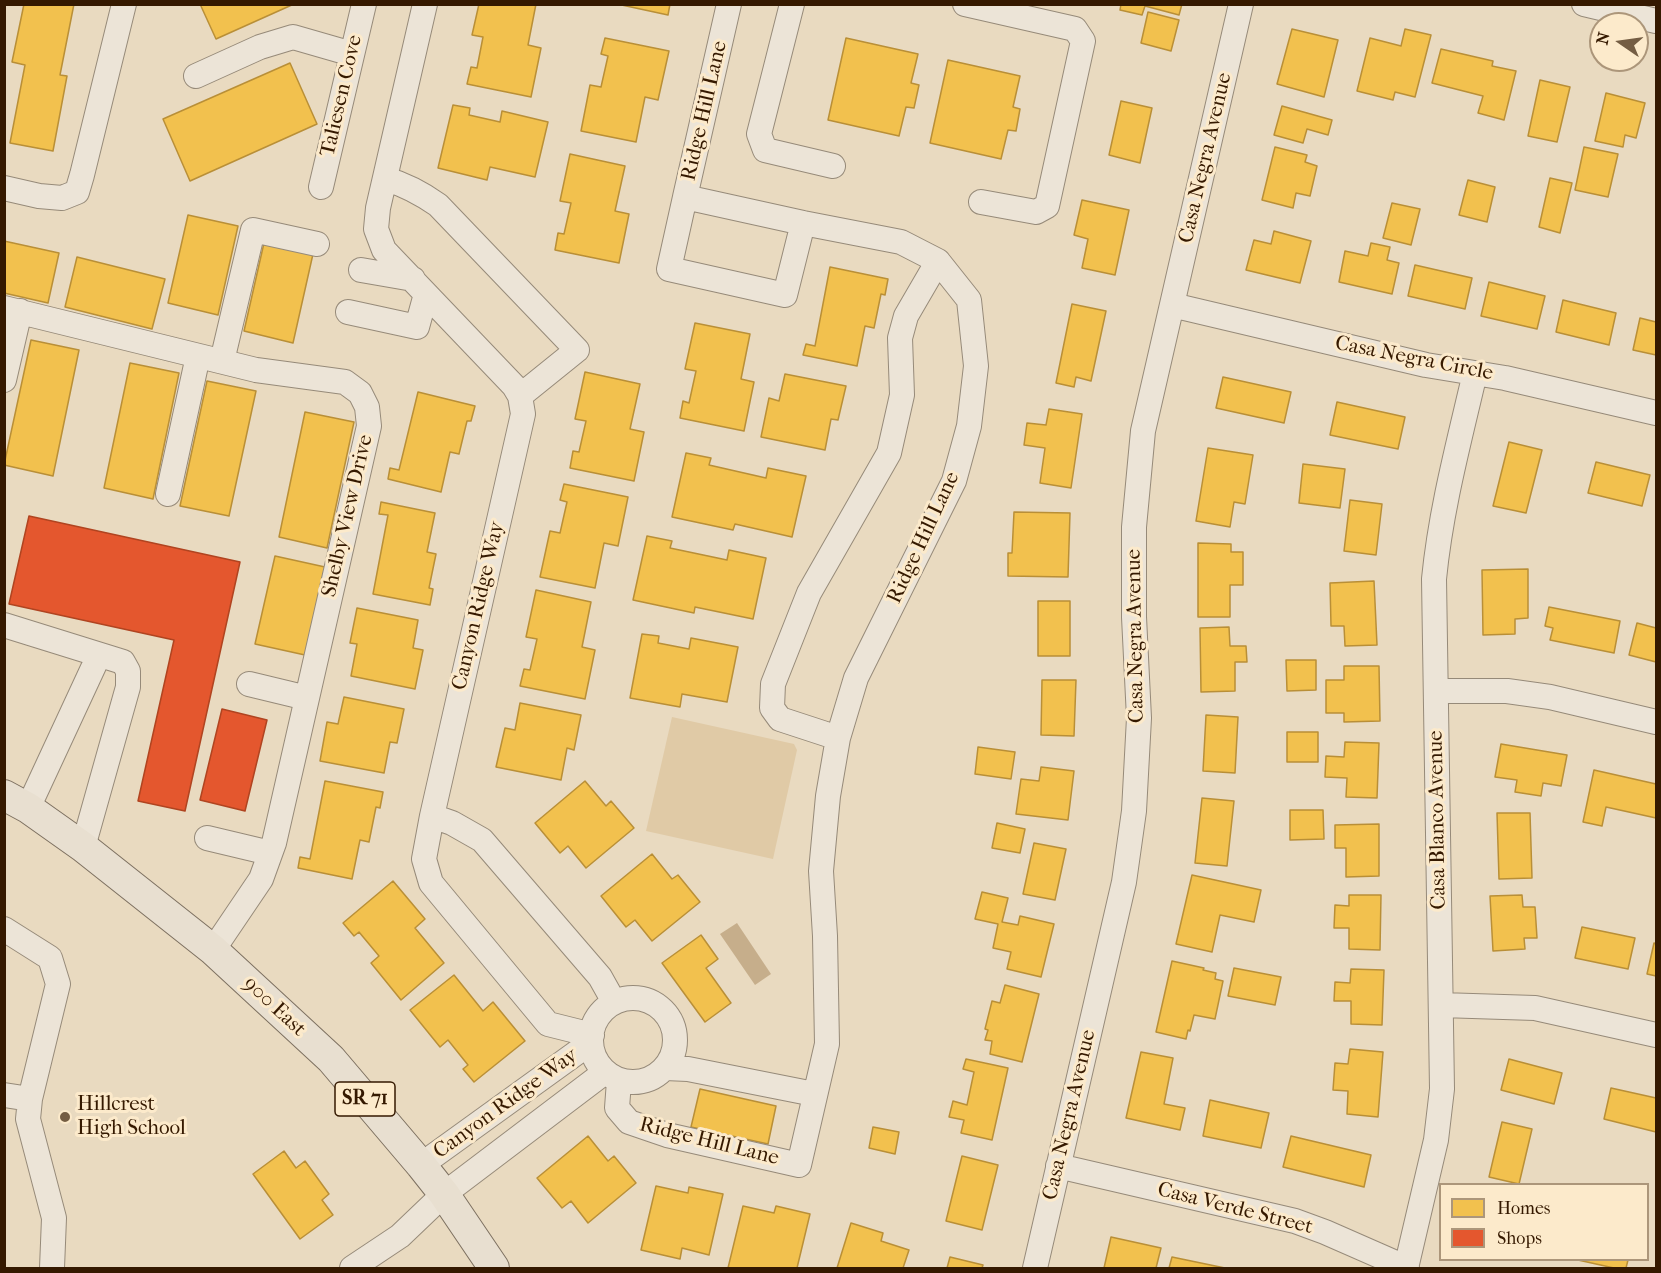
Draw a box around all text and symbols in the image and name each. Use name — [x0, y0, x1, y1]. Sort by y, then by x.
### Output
north arrow — [1589, 12, 1649, 72]
text: N — [1592, 30, 1614, 46]
street label: Taliesen Cove — [316, 33, 368, 159]
street label: Ridge Hill Lane — [677, 39, 733, 183]
street label: Casa Negra Avenue — [1174, 70, 1238, 246]
street label: Casa Negra Circle — [1333, 331, 1495, 387]
street label: Shelby View Drive — [317, 432, 379, 600]
street label: Ridge Hill Lane — [882, 468, 966, 608]
street label: Canyon Ridge Way — [447, 519, 511, 693]
street label: Casa Negra Avenue — [1122, 549, 1150, 723]
street label: Casa Blanco Avenue — [1424, 730, 1452, 910]
street label: 900 East — [237, 972, 311, 1042]
street label: Casa Negra Avenue — [1038, 1027, 1102, 1203]
street label: Canyon Ridge Way — [429, 1043, 583, 1165]
road number: SR 71 — [335, 1082, 395, 1116]
place label: Hillcrest High School — [77, 1092, 186, 1142]
marker: Hillcrest High School — [58, 1110, 72, 1124]
street label: Ridge Hill Lane — [637, 1113, 781, 1171]
street label: Casa Verde Street — [1155, 1178, 1315, 1240]
legend — [1439, 1183, 1649, 1261]
text: Homes — [1497, 1198, 1551, 1219]
text: Shops — [1497, 1228, 1542, 1249]

